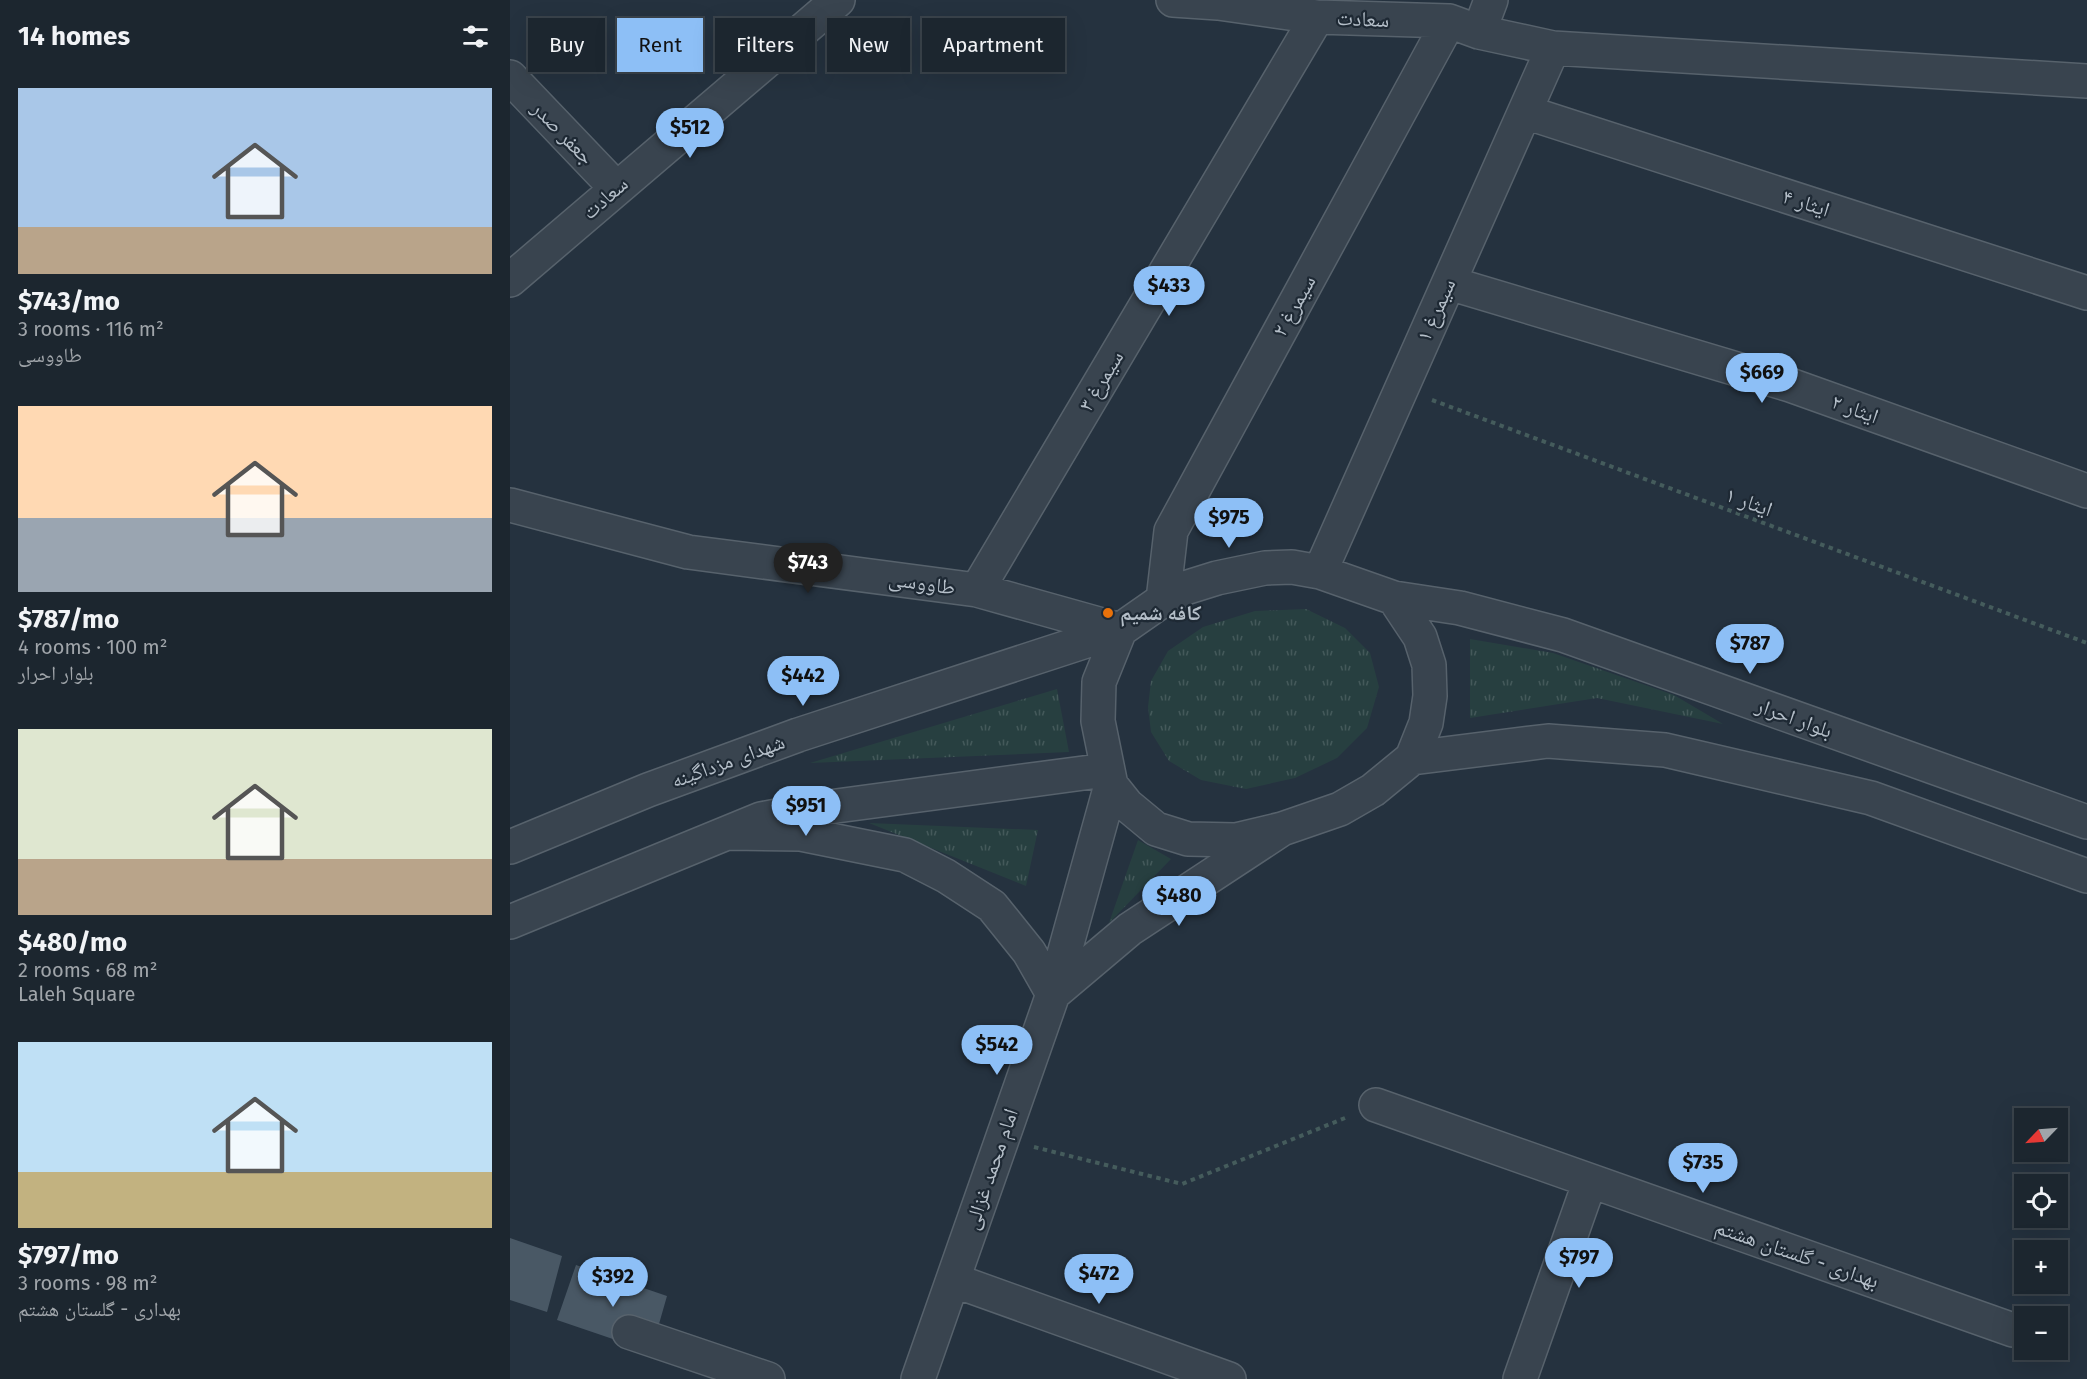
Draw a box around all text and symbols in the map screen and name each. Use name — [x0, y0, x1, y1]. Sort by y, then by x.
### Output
street label: سعادت — [1336, 5, 1390, 33]
chip: Buy — [528, 18, 605, 72]
chip: Rent — [617, 18, 703, 72]
chip: Filters — [715, 18, 815, 72]
chip: New — [827, 18, 910, 72]
chip: Apartment — [922, 18, 1065, 72]
icon: filters — [459, 20, 492, 53]
text: 14 homes — [18, 21, 130, 52]
street label: جعفر صدر — [526, 95, 600, 170]
pin: $512 — [654, 108, 726, 159]
text: $512 — [670, 115, 710, 139]
icon: home — [201, 127, 309, 235]
street label: سعادت — [577, 171, 633, 225]
street label: ایثار ۴ — [1779, 183, 1833, 223]
pin: $433 — [1133, 266, 1205, 317]
street label: سیمرغ ۲ — [1267, 271, 1321, 341]
text: $433 — [1148, 273, 1190, 297]
street label: سیمرغ ۱ — [1411, 274, 1461, 346]
text: $743/mo — [18, 286, 120, 317]
text: 3 rooms · 116 m² — [18, 317, 164, 341]
text: طاووسی — [18, 343, 82, 367]
street label: سیمرغ ۳ — [1073, 346, 1129, 416]
pin: $669 — [1726, 353, 1798, 404]
text: $669 — [1740, 360, 1784, 384]
street label: ایثار ۲ — [1828, 389, 1882, 429]
icon: home — [201, 445, 309, 553]
street label: ایثار ۱ — [1722, 482, 1776, 522]
pin: $975 — [1193, 498, 1265, 549]
text: $975 — [1208, 505, 1250, 529]
pin: $743 — [772, 543, 844, 594]
text: $743 — [788, 550, 828, 574]
street label: طاووسی — [887, 565, 957, 601]
place label: کافه شمیم — [1120, 600, 1202, 627]
text: $787/mo — [18, 604, 119, 635]
marker: کافه شمیم — [1101, 606, 1115, 620]
pin: $787 — [1714, 624, 1786, 675]
text: $787 — [1730, 631, 1770, 655]
text: 4 rooms · 100 m² — [18, 635, 168, 659]
pin: $442 — [767, 656, 839, 707]
text: بلوار احرار — [18, 661, 94, 685]
text: $442 — [781, 663, 825, 687]
street label: بلوار احرار — [1751, 692, 1836, 744]
street label: شهدای مزداگینه — [668, 728, 788, 794]
icon: home — [201, 768, 309, 876]
pin: $951 — [770, 786, 842, 837]
text: $951 — [786, 793, 826, 817]
pin: $480 — [1143, 876, 1215, 927]
text: $480 — [1156, 883, 1202, 907]
text: $480/mo — [18, 927, 127, 958]
text: 2 rooms · 68 m² — [18, 958, 158, 982]
text: Laleh Square — [18, 982, 136, 1006]
pin: $542 — [961, 1025, 1033, 1076]
text: $542 — [976, 1032, 1018, 1056]
icon: home — [201, 1081, 309, 1189]
street label: امام محمد غزالی — [958, 1105, 1025, 1233]
north arrow — [2014, 1108, 2068, 1162]
map controls — [2014, 1108, 2068, 1360]
pin: $735 — [1667, 1143, 1739, 1194]
text: $735 — [1683, 1150, 1723, 1174]
button: locate — [2014, 1174, 2068, 1228]
street label: بهداری - گلستان هشتم — [1712, 1214, 1882, 1295]
pin: $797 — [1543, 1238, 1615, 1289]
text: $797/mo — [18, 1240, 119, 1271]
button: + — [2014, 1240, 2068, 1294]
text: $797 — [1559, 1245, 1599, 1269]
pin: $472 — [1063, 1254, 1135, 1305]
pin: $392 — [577, 1257, 649, 1308]
text: $472 — [1078, 1261, 1120, 1285]
text: $392 — [592, 1264, 634, 1288]
text: 3 rooms · 98 m² — [18, 1271, 158, 1295]
text: بهداری - گلستان هشتم — [18, 1297, 181, 1321]
button: − — [2014, 1306, 2068, 1360]

